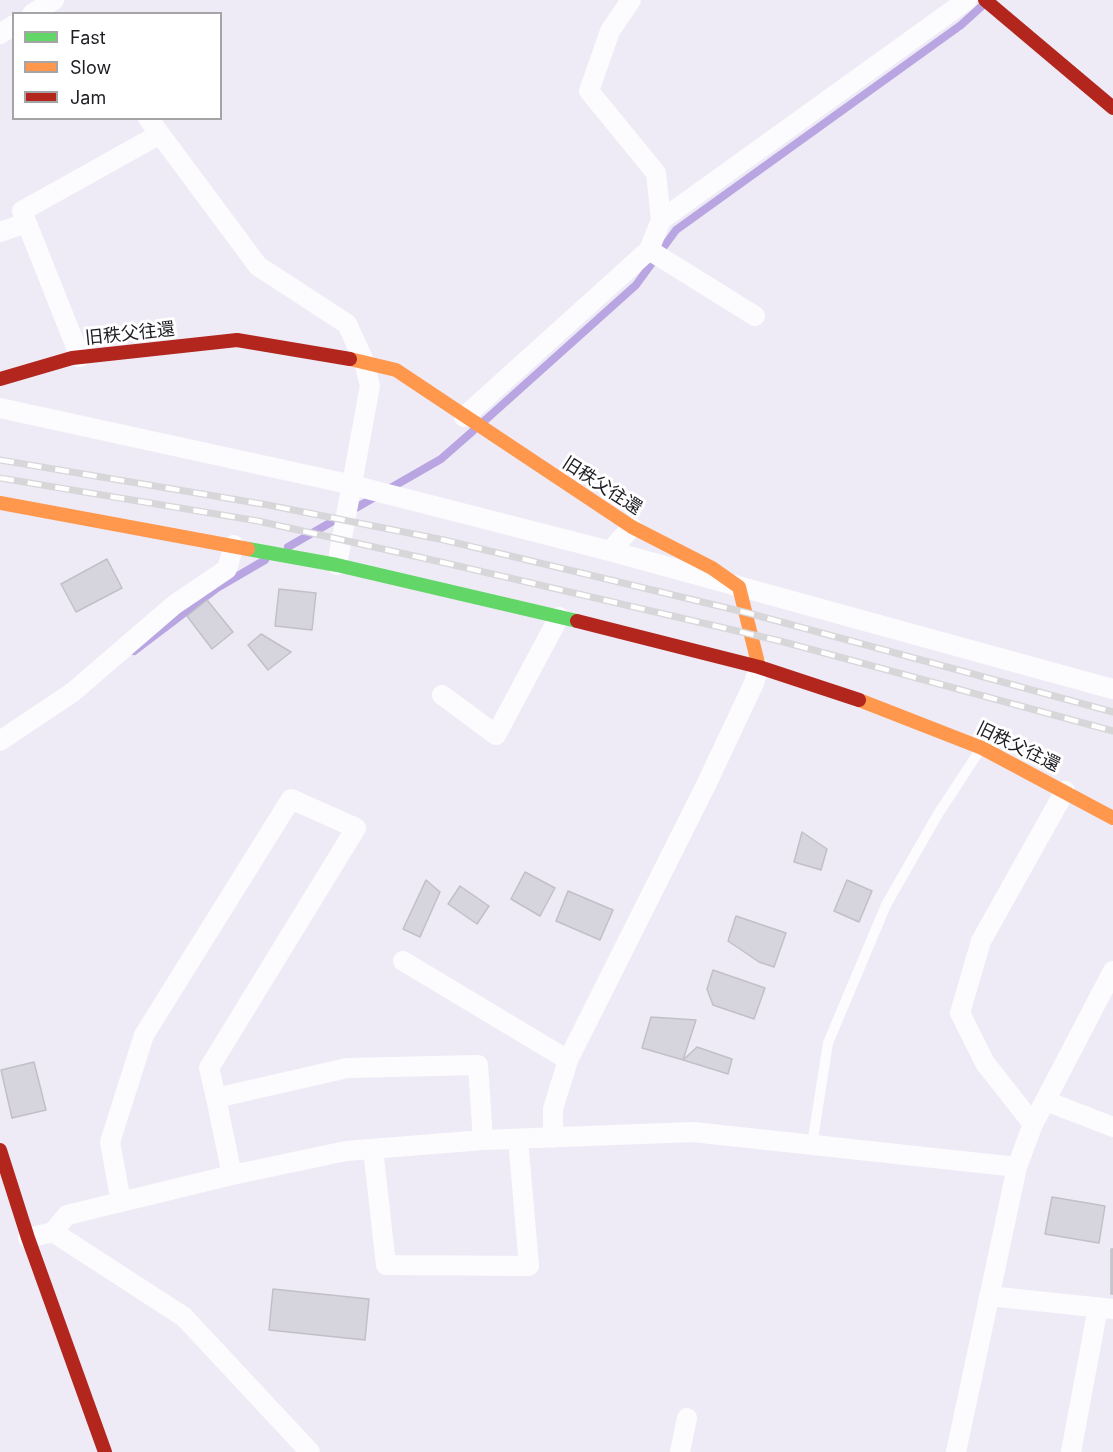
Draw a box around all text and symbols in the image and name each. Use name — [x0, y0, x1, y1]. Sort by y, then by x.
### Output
legend — [12, 12, 222, 120]
text: Fast — [70, 27, 106, 48]
text: Slow — [70, 57, 111, 78]
text: Jam — [70, 87, 106, 108]
street label: 旧秩父往還 — [84, 319, 176, 349]
street label: 旧秩父往還 — [558, 452, 646, 520]
street label: 旧秩父往還 — [973, 718, 1063, 776]

